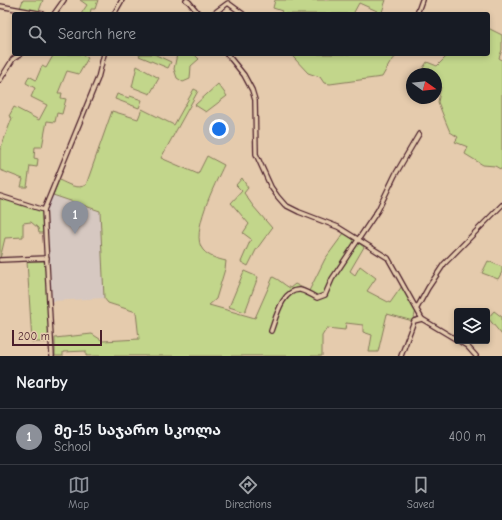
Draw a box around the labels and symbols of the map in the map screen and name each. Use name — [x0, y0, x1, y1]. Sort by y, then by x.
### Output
north arrow — [406, 68, 442, 104]
your location — [209, 119, 229, 139]
pin: 1 — [62, 201, 88, 234]
scale bar — [12, 328, 102, 347]

